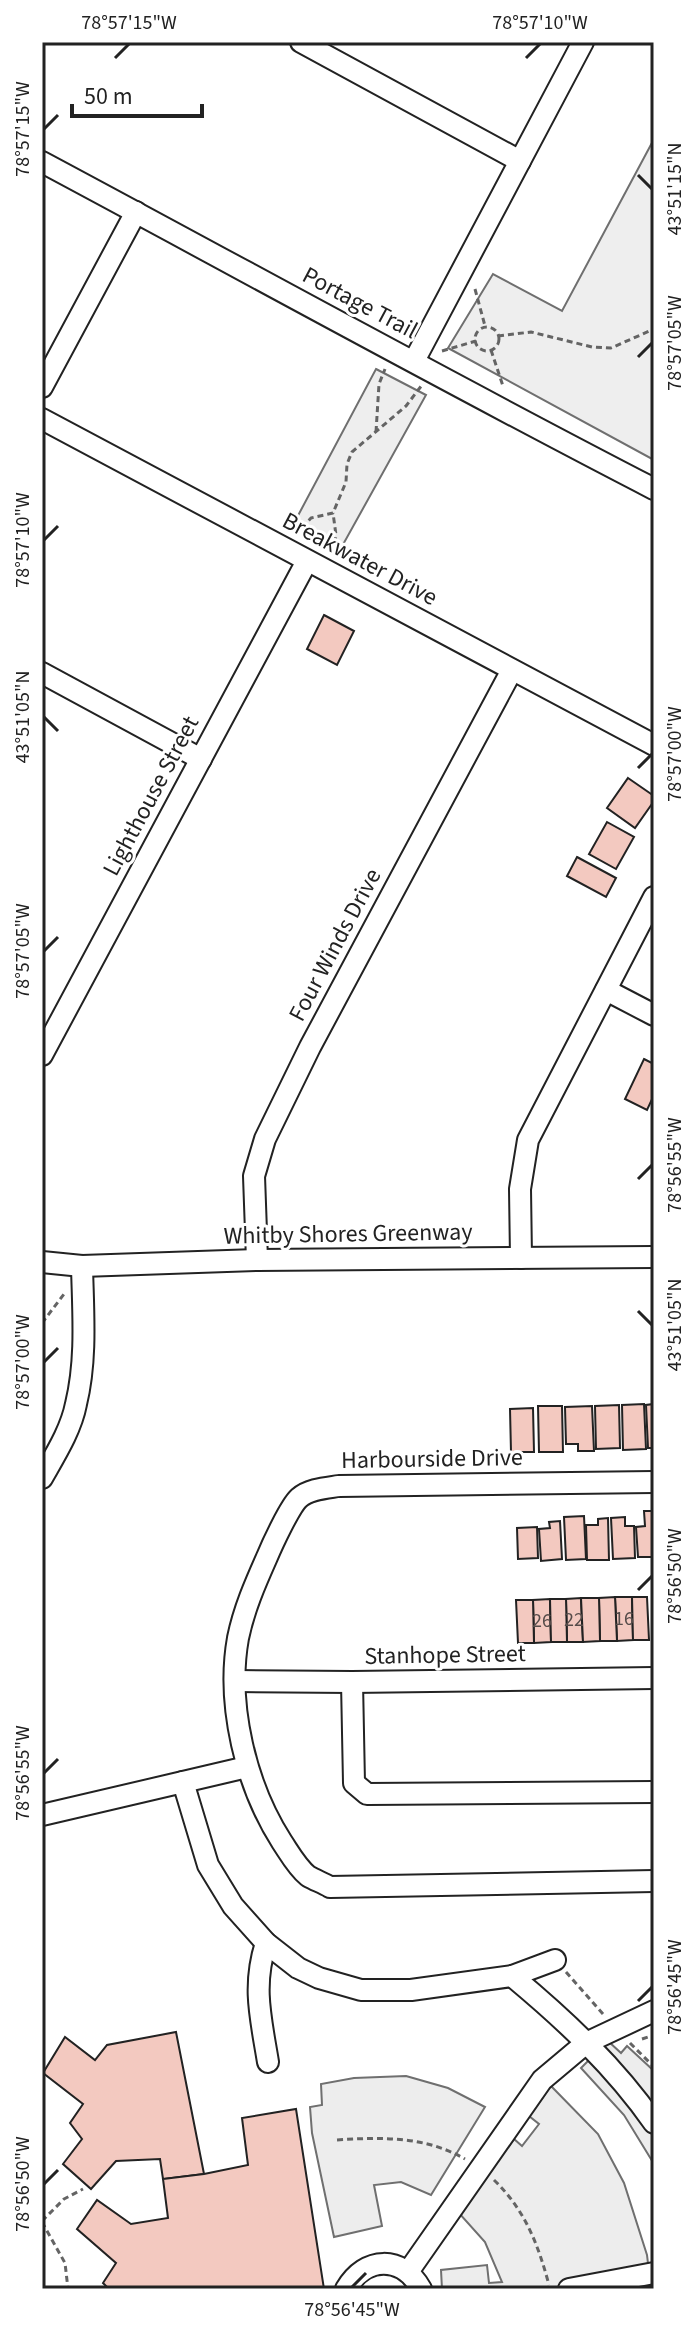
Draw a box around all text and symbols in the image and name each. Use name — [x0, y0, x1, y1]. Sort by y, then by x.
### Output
text: 78°57'15"W — [81, 9, 177, 37]
text: 78°57'10"W — [492, 9, 588, 37]
scale bar — [72, 68, 202, 118]
text: 50 m — [84, 79, 133, 114]
text: 78°57'15"W — [9, 81, 37, 177]
text: 43°51'15"N — [661, 143, 689, 235]
street label: Portage Trail — [296, 258, 424, 348]
text: 78°57'05"W — [661, 295, 689, 391]
text: 78°57'10"W — [9, 492, 37, 588]
street label: Breakwater Drive — [276, 503, 444, 615]
text: 43°51'05"N — [9, 671, 37, 763]
text: 78°57'00"W — [661, 706, 689, 802]
street label: Lighthouse Street — [94, 710, 208, 882]
street label: Four Winds Drive — [280, 862, 390, 1028]
text: 78°57'05"W — [9, 903, 37, 999]
text: 78°56'55"W — [661, 1117, 689, 1213]
street label: Whitby Shores Greenway — [223, 1214, 473, 1254]
text: 43°51'05"N — [661, 1279, 689, 1371]
text: 78°57'00"W — [9, 1314, 37, 1410]
street label: Harbourside Drive — [341, 1440, 523, 1478]
text: 78°56'50"W — [661, 1528, 689, 1624]
house number: 16 — [614, 1605, 634, 1633]
house number: 22 — [564, 1606, 584, 1634]
house number: 26 — [532, 1607, 552, 1635]
street label: Stanhope Street — [364, 1636, 526, 1674]
text: 78°56'55"W — [9, 1725, 37, 1821]
text: 78°56'45"W — [661, 1939, 689, 2035]
text: 78°56'50"W — [9, 2136, 37, 2232]
text: 78°56'45"W — [304, 2296, 400, 2324]

